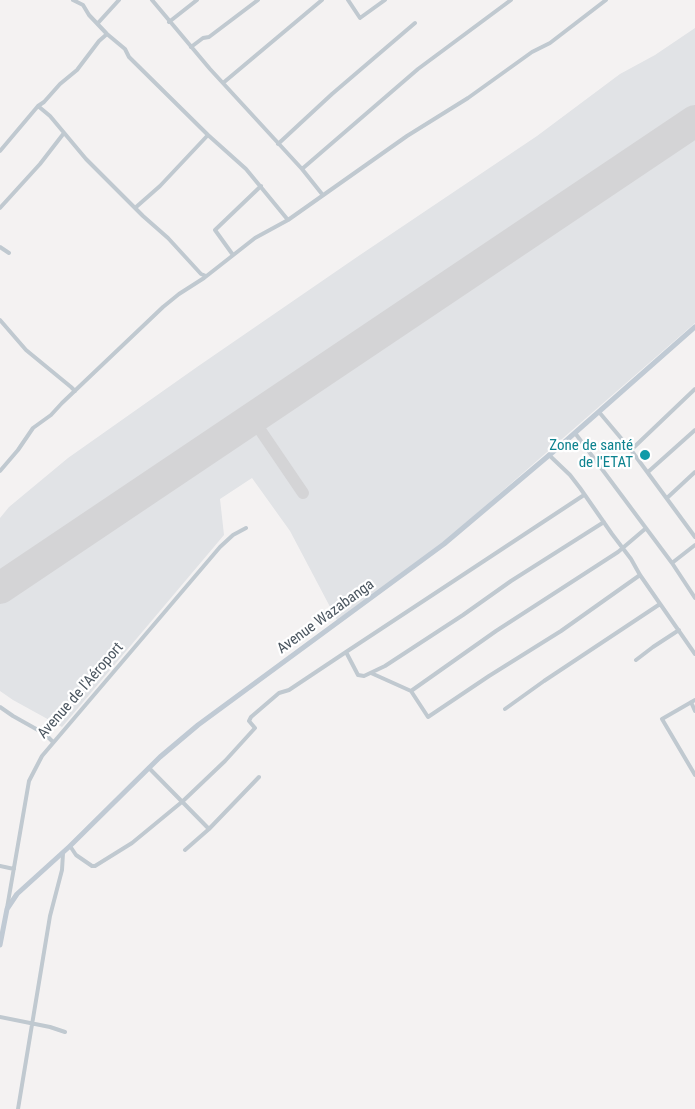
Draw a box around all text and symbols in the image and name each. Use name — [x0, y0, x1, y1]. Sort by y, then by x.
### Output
place label: Zone de santé de l'ETAT — [549, 437, 633, 472]
marker: Zone de santé de l'ETAT — [638, 448, 652, 462]
street label: Avenue Wazabanga — [274, 576, 378, 658]
street label: Avenue de l'Aéroport — [34, 639, 128, 743]

